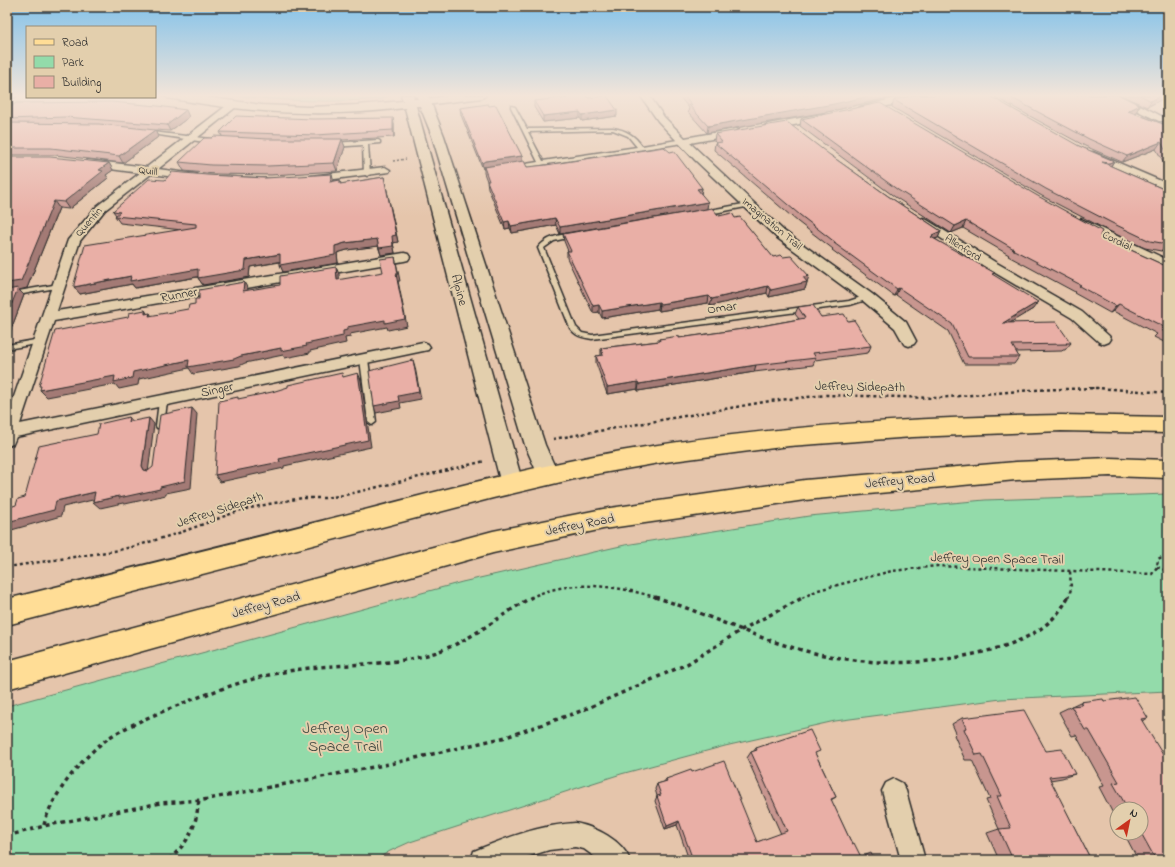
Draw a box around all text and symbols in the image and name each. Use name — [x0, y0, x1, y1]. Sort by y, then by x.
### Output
legend — [26, 26, 156, 98]
text: Road — [62, 34, 88, 52]
text: Park — [62, 54, 84, 72]
text: Building — [61, 74, 101, 93]
street label: Quill — [138, 162, 159, 180]
street label: Imagination Trail — [738, 194, 806, 255]
street label: Quentin — [72, 204, 106, 240]
street label: Cordial — [1100, 227, 1135, 255]
street label: Allenford — [942, 230, 984, 266]
street label: Alpine — [446, 272, 472, 308]
street label: Runner — [159, 282, 200, 308]
street label: Omar — [706, 296, 739, 319]
street label: Singer — [199, 377, 236, 404]
street label: Jeffrey Sidepath — [815, 377, 905, 398]
street label: Jeffrey Road — [864, 468, 936, 494]
street label: Jeffrey Sidepath — [174, 487, 266, 534]
street label: Jeffrey Road — [544, 509, 617, 542]
street label: Jeffrey Open Space Trail — [930, 548, 1064, 571]
street label: Jeffrey Road — [230, 587, 303, 624]
park label: Jeffrey Open Space Trail — [302, 717, 388, 759]
north arrow — [1109, 801, 1149, 841]
text: N — [1126, 805, 1141, 822]

